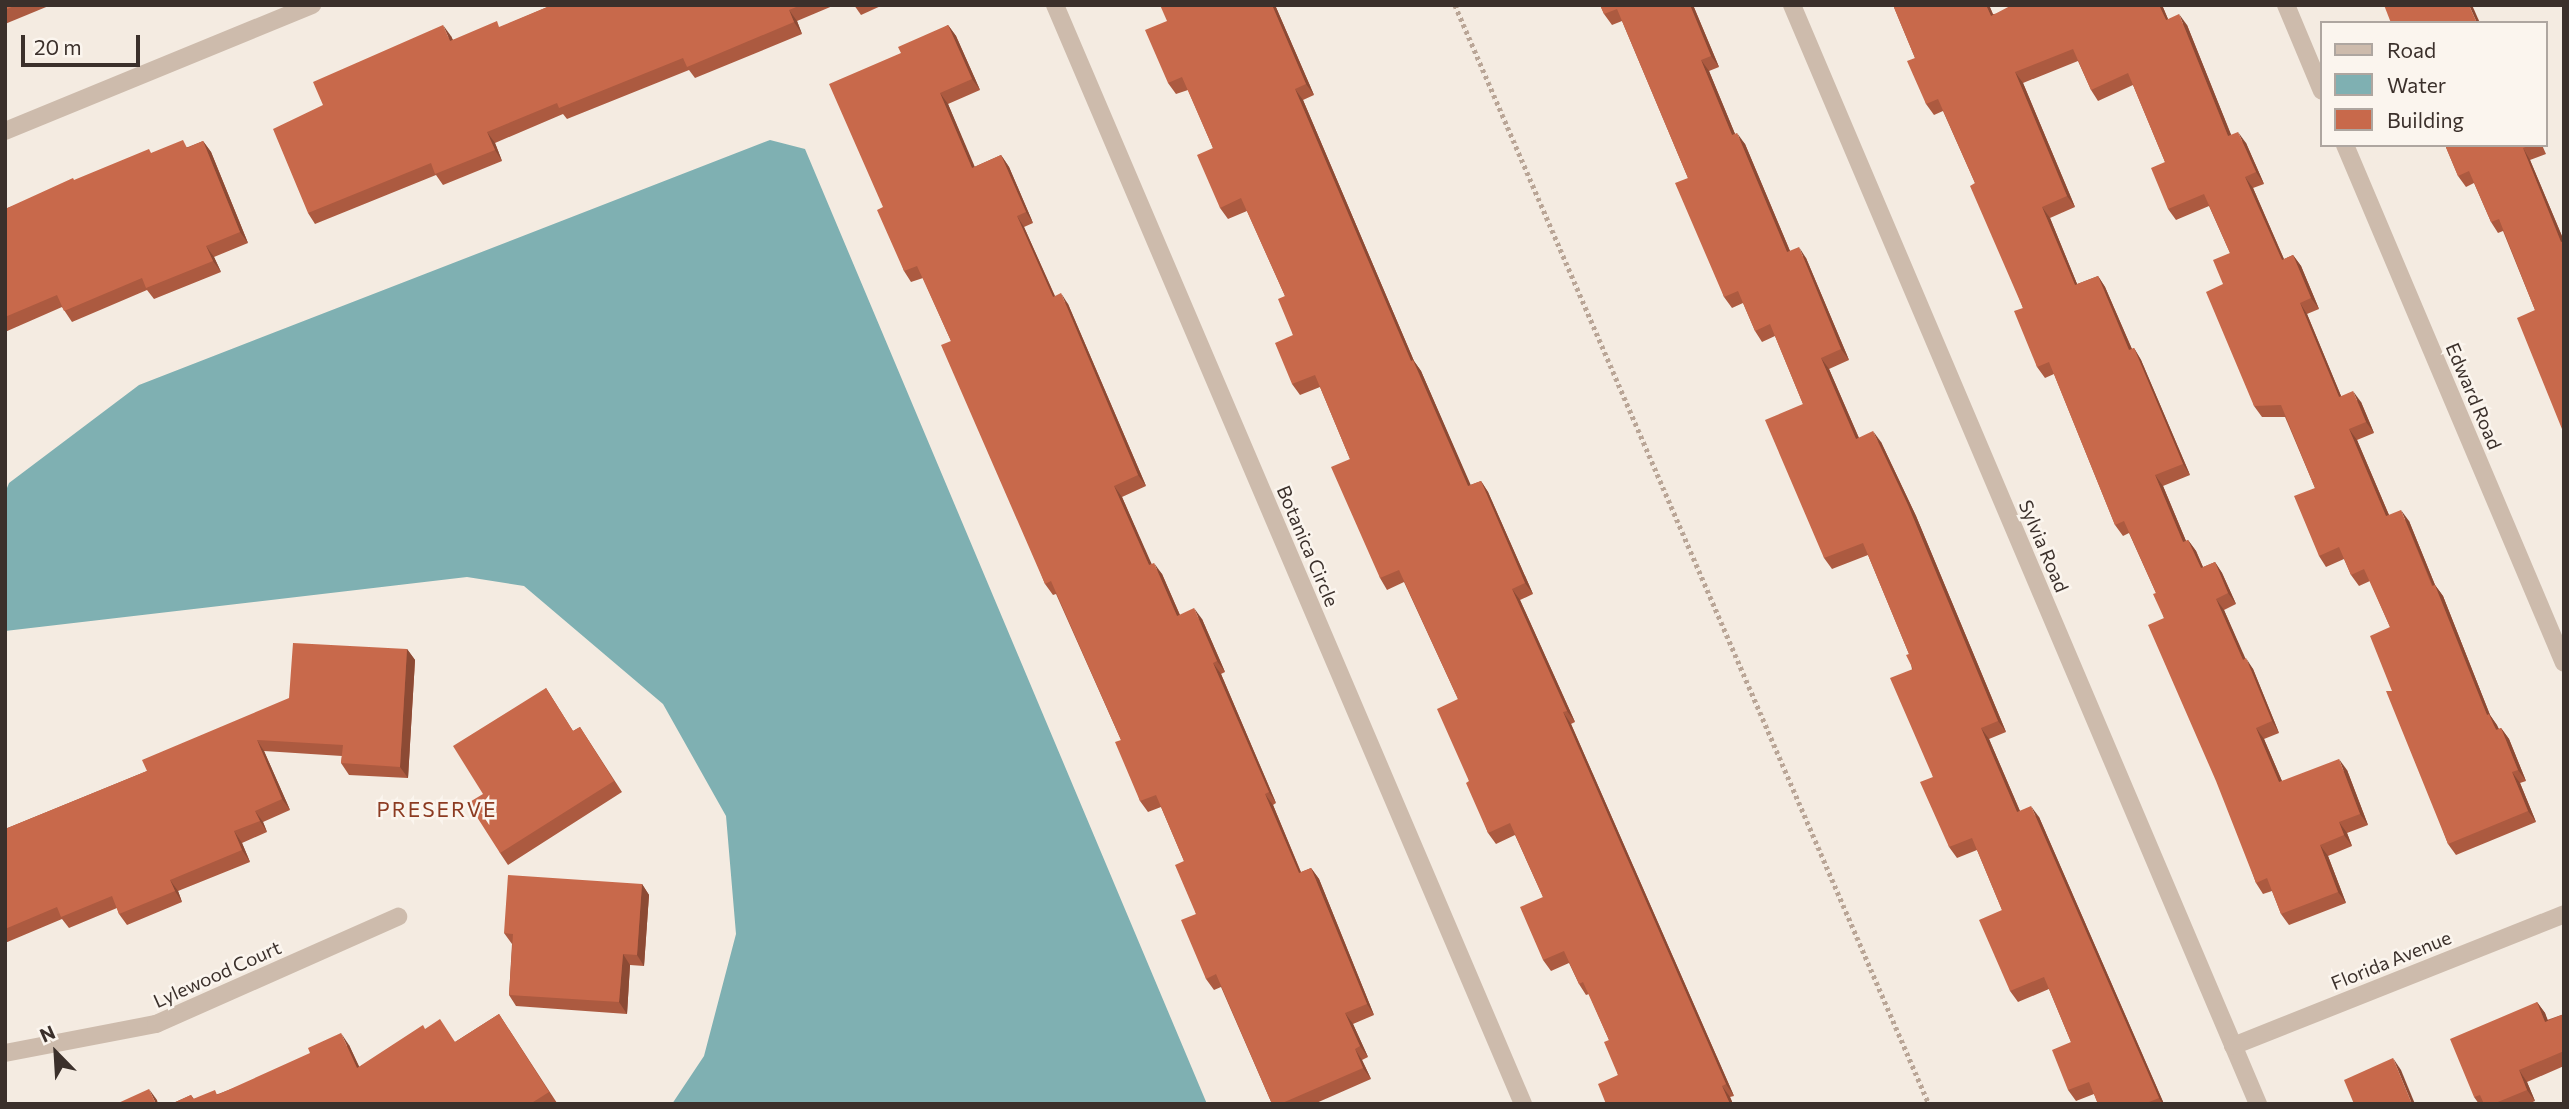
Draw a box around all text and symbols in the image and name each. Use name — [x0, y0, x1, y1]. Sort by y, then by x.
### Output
scale bar — [24, 21, 144, 65]
legend — [2320, 21, 2548, 147]
text: 20 m — [34, 34, 82, 59]
text: Road — [2387, 37, 2436, 62]
text: Water — [2387, 72, 2446, 97]
text: Building — [2387, 107, 2464, 132]
street label: Edward Road — [2441, 339, 2507, 453]
street label: Botanica Circle — [1272, 482, 1344, 610]
street label: Sylvia Road — [2014, 496, 2074, 596]
district label: PRESERVE — [377, 796, 497, 822]
street label: Florida Avenue — [2328, 926, 2454, 994]
street label: Lylewood Court — [150, 936, 284, 1012]
north arrow — [21, 1018, 91, 1088]
text: N — [36, 1020, 58, 1047]

